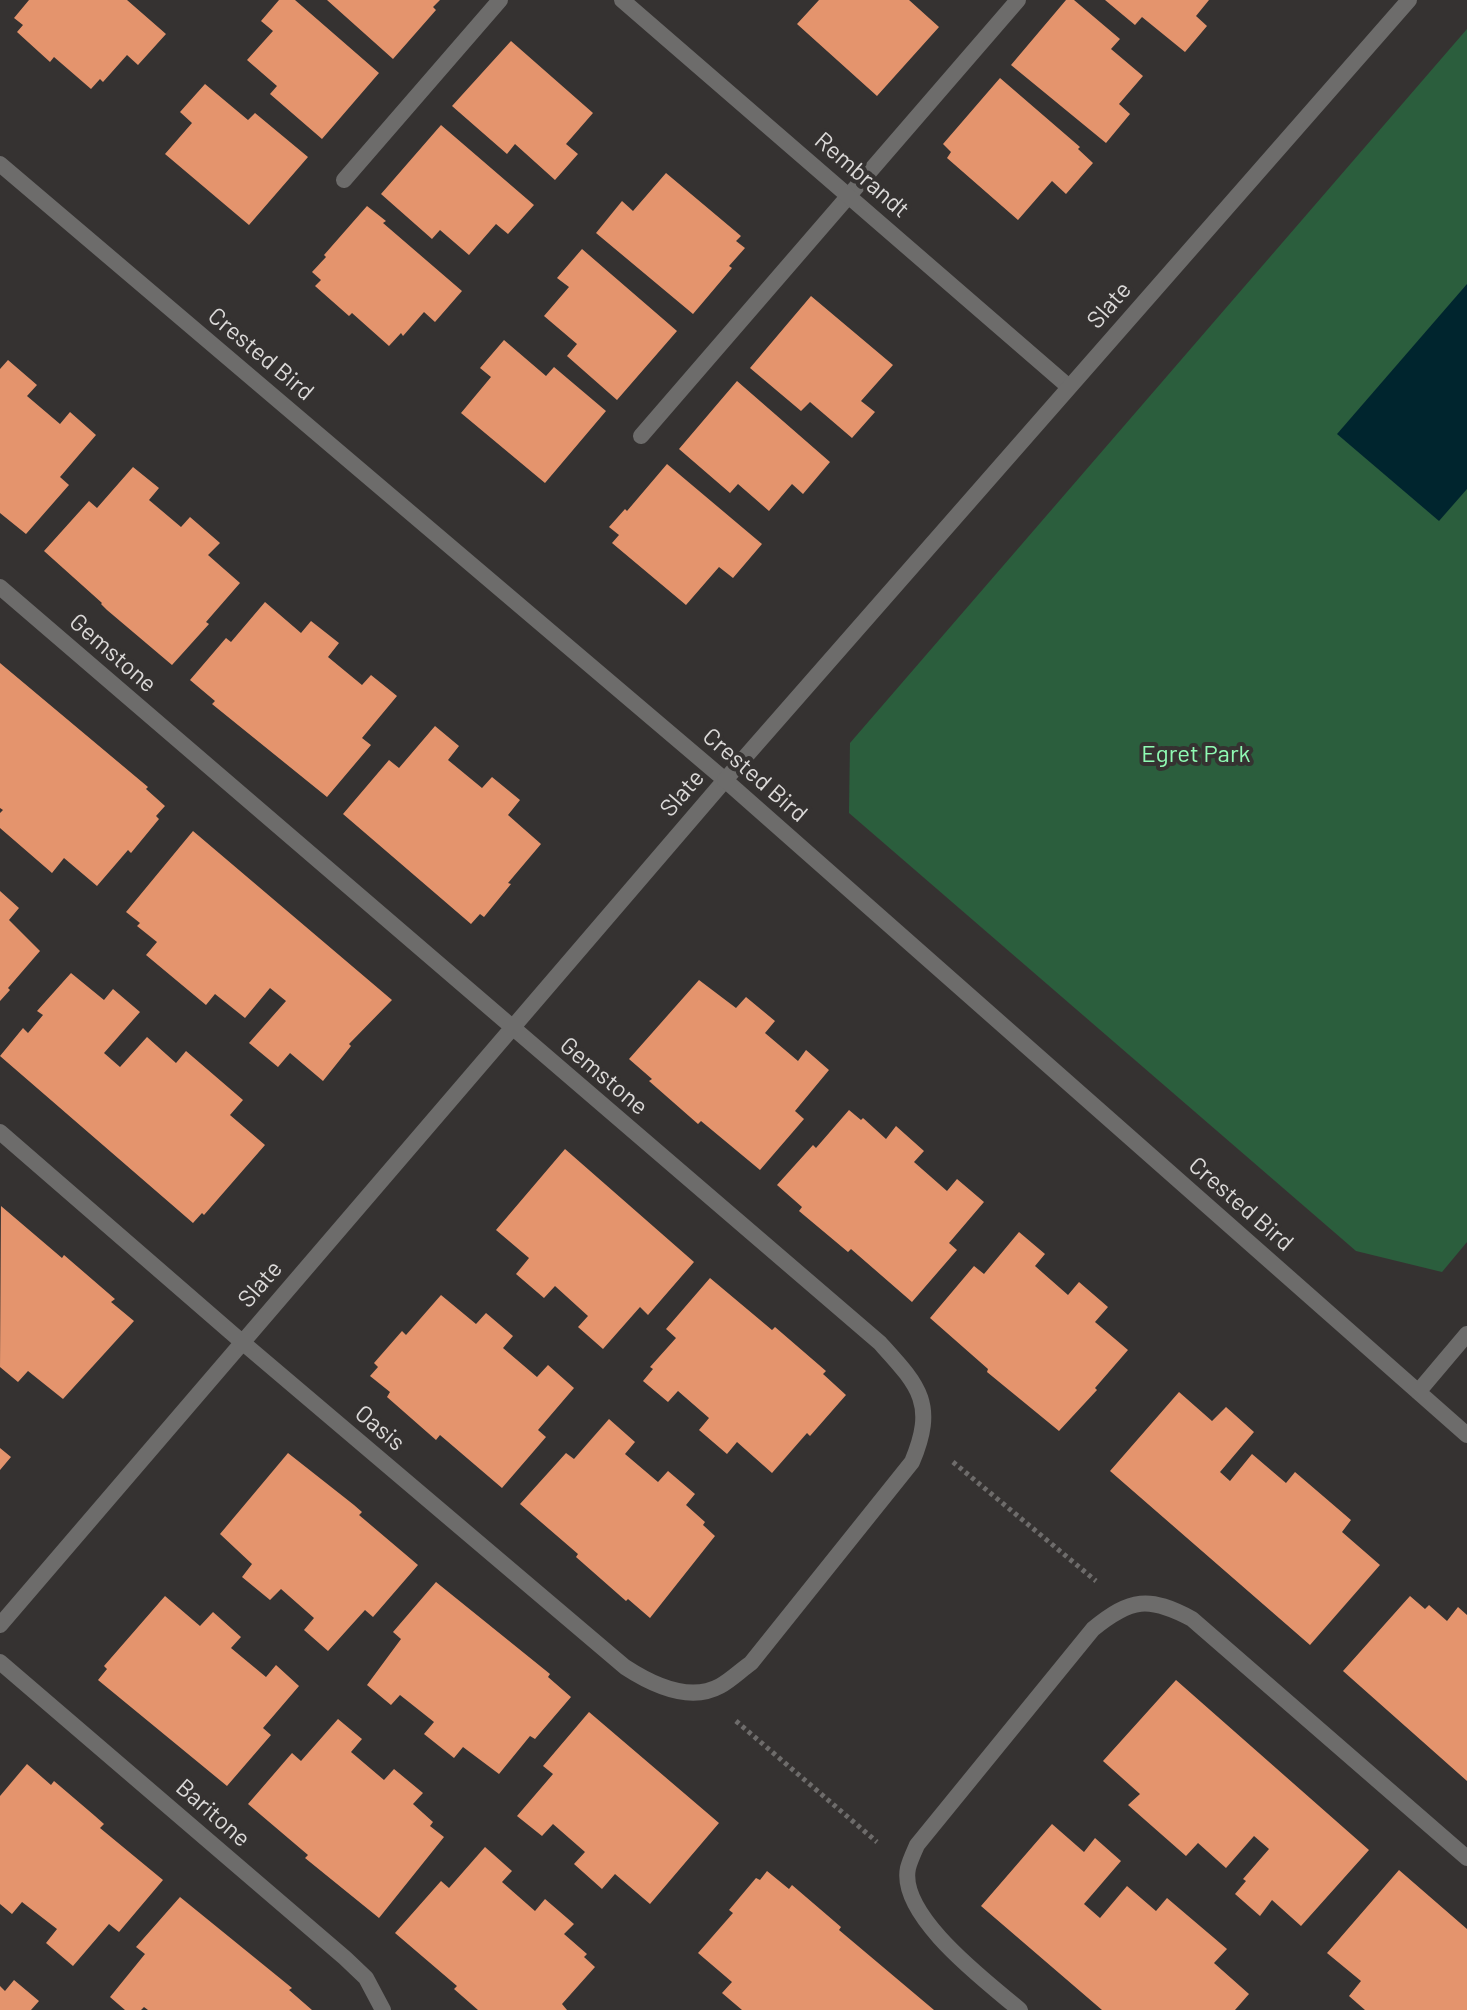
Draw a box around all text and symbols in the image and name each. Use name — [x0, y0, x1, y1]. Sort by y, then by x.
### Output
street label: Rembrandt — [809, 126, 915, 224]
street label: Slate — [1081, 276, 1137, 334]
street label: Crested Bird — [202, 301, 320, 407]
street label: Gemstone — [64, 607, 162, 699]
street label: Crested Bird — [697, 722, 813, 828]
park label: Egret Park — [1141, 740, 1251, 768]
street label: Slate — [654, 764, 710, 822]
street label: Gemstone — [554, 1031, 654, 1121]
street label: Crested Bird — [1183, 1151, 1299, 1257]
street label: Slate — [232, 1255, 288, 1313]
street label: Oasis — [349, 1399, 411, 1457]
street label: Baritone — [170, 1773, 256, 1853]

